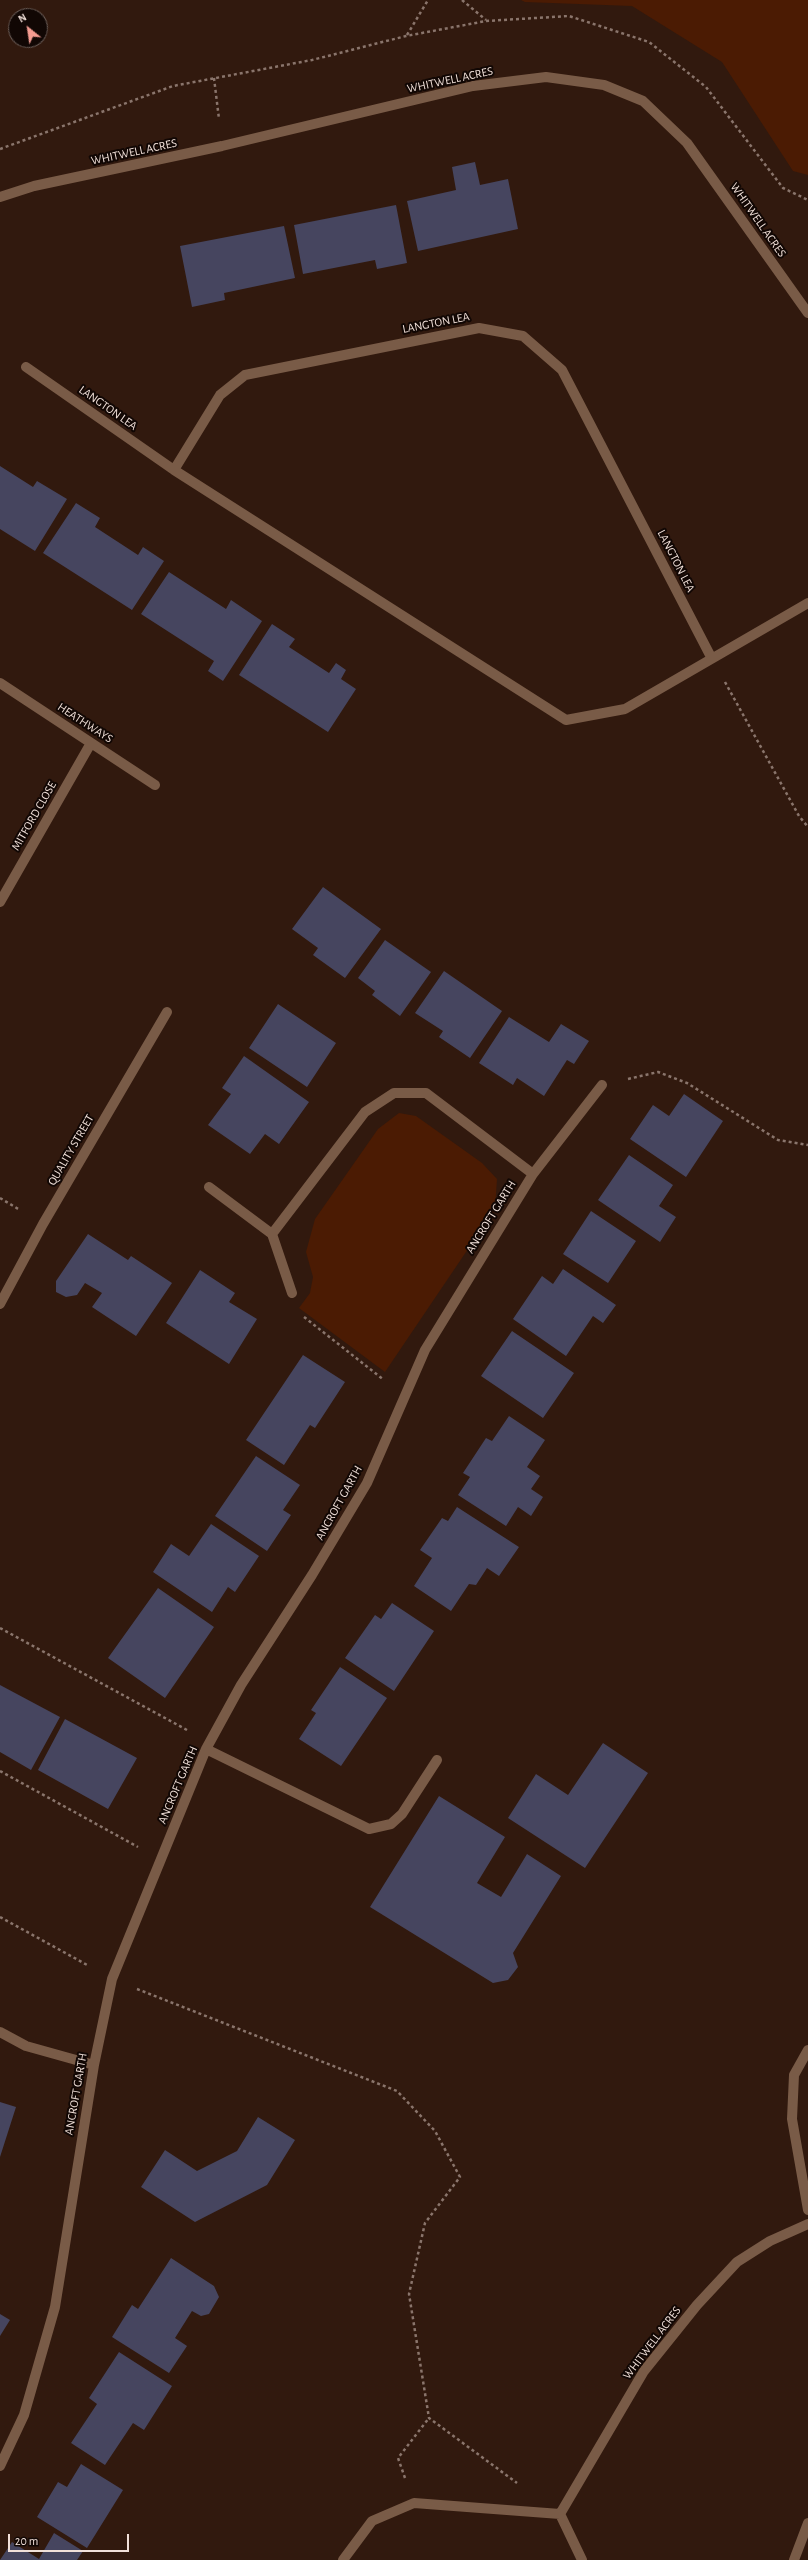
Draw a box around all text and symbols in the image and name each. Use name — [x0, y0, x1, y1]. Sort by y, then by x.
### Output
north arrow — [8, 8, 48, 48]
text: N — [16, 11, 28, 25]
street label: WHITWELL ACRES — [406, 64, 494, 96]
street label: WHITWELL ACRES — [90, 136, 178, 168]
street label: WHITWELL ACRES — [727, 180, 789, 260]
street label: LANGTON LEA — [401, 309, 471, 337]
street label: LANGTON LEA — [76, 383, 140, 433]
street label: LANGTON LEA — [654, 527, 698, 595]
street label: HEATHWAYS — [55, 700, 115, 746]
street label: MITFORD CLOSE — [8, 779, 60, 853]
street label: QUALITY STREET — [45, 1112, 97, 1188]
street label: ANCROFT GARTH — [463, 1178, 519, 1256]
street label: ANCROFT GARTH — [313, 1463, 365, 1543]
street label: ANCROFT GARTH — [155, 1744, 201, 1826]
street label: ANCROFT GARTH — [62, 2052, 90, 2136]
street label: WHITWELL ACRES — [620, 2304, 684, 2382]
scale bar — [10, 2526, 131, 2552]
text: 20 m — [15, 2535, 38, 2547]

